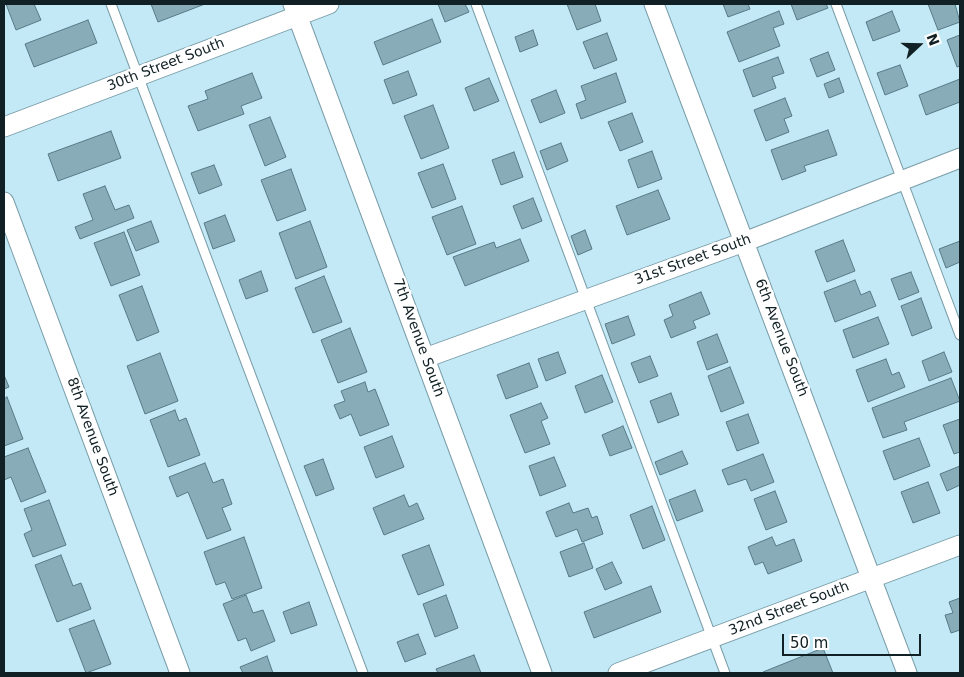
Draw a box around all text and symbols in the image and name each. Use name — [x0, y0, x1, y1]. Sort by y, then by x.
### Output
north arrow — [894, 20, 944, 70]
text: N — [923, 31, 943, 48]
street label: 30th Street South — [105, 35, 227, 95]
street label: 31st Street South — [632, 231, 754, 289]
street label: 7th Avenue South — [389, 276, 447, 400]
street label: 6th Avenue South — [751, 277, 811, 399]
street label: 8th Avenue South — [63, 375, 121, 499]
street label: 32nd Street South — [726, 578, 852, 640]
scale bar — [784, 624, 923, 656]
text: 50 m — [790, 634, 828, 652]

